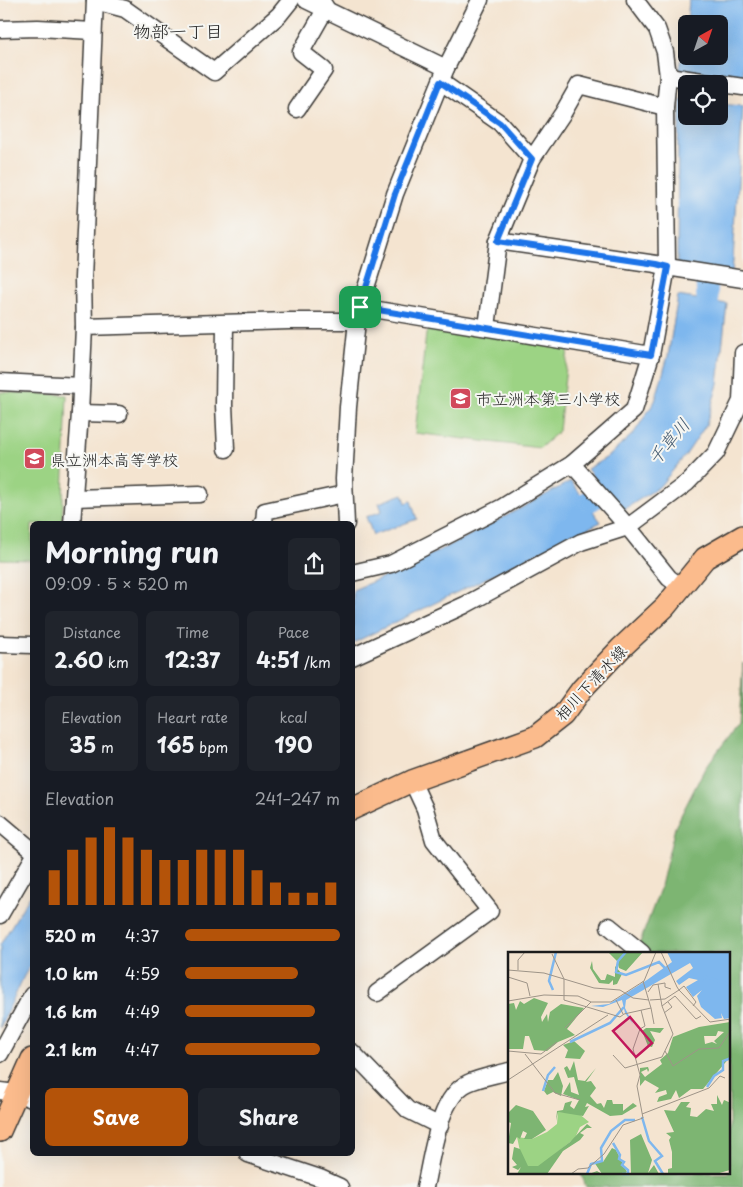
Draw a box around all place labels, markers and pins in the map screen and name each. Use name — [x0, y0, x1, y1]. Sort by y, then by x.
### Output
pin — [339, 286, 381, 328]
school or university icon: 市立洲本第三小学校 — [448, 386, 472, 410]
place label: 市立洲本第三小学校 — [476, 386, 620, 410]
school or university icon: 県立洲本高等学校 — [22, 447, 46, 471]
place label: 県立洲本高等学校 — [50, 447, 178, 471]

